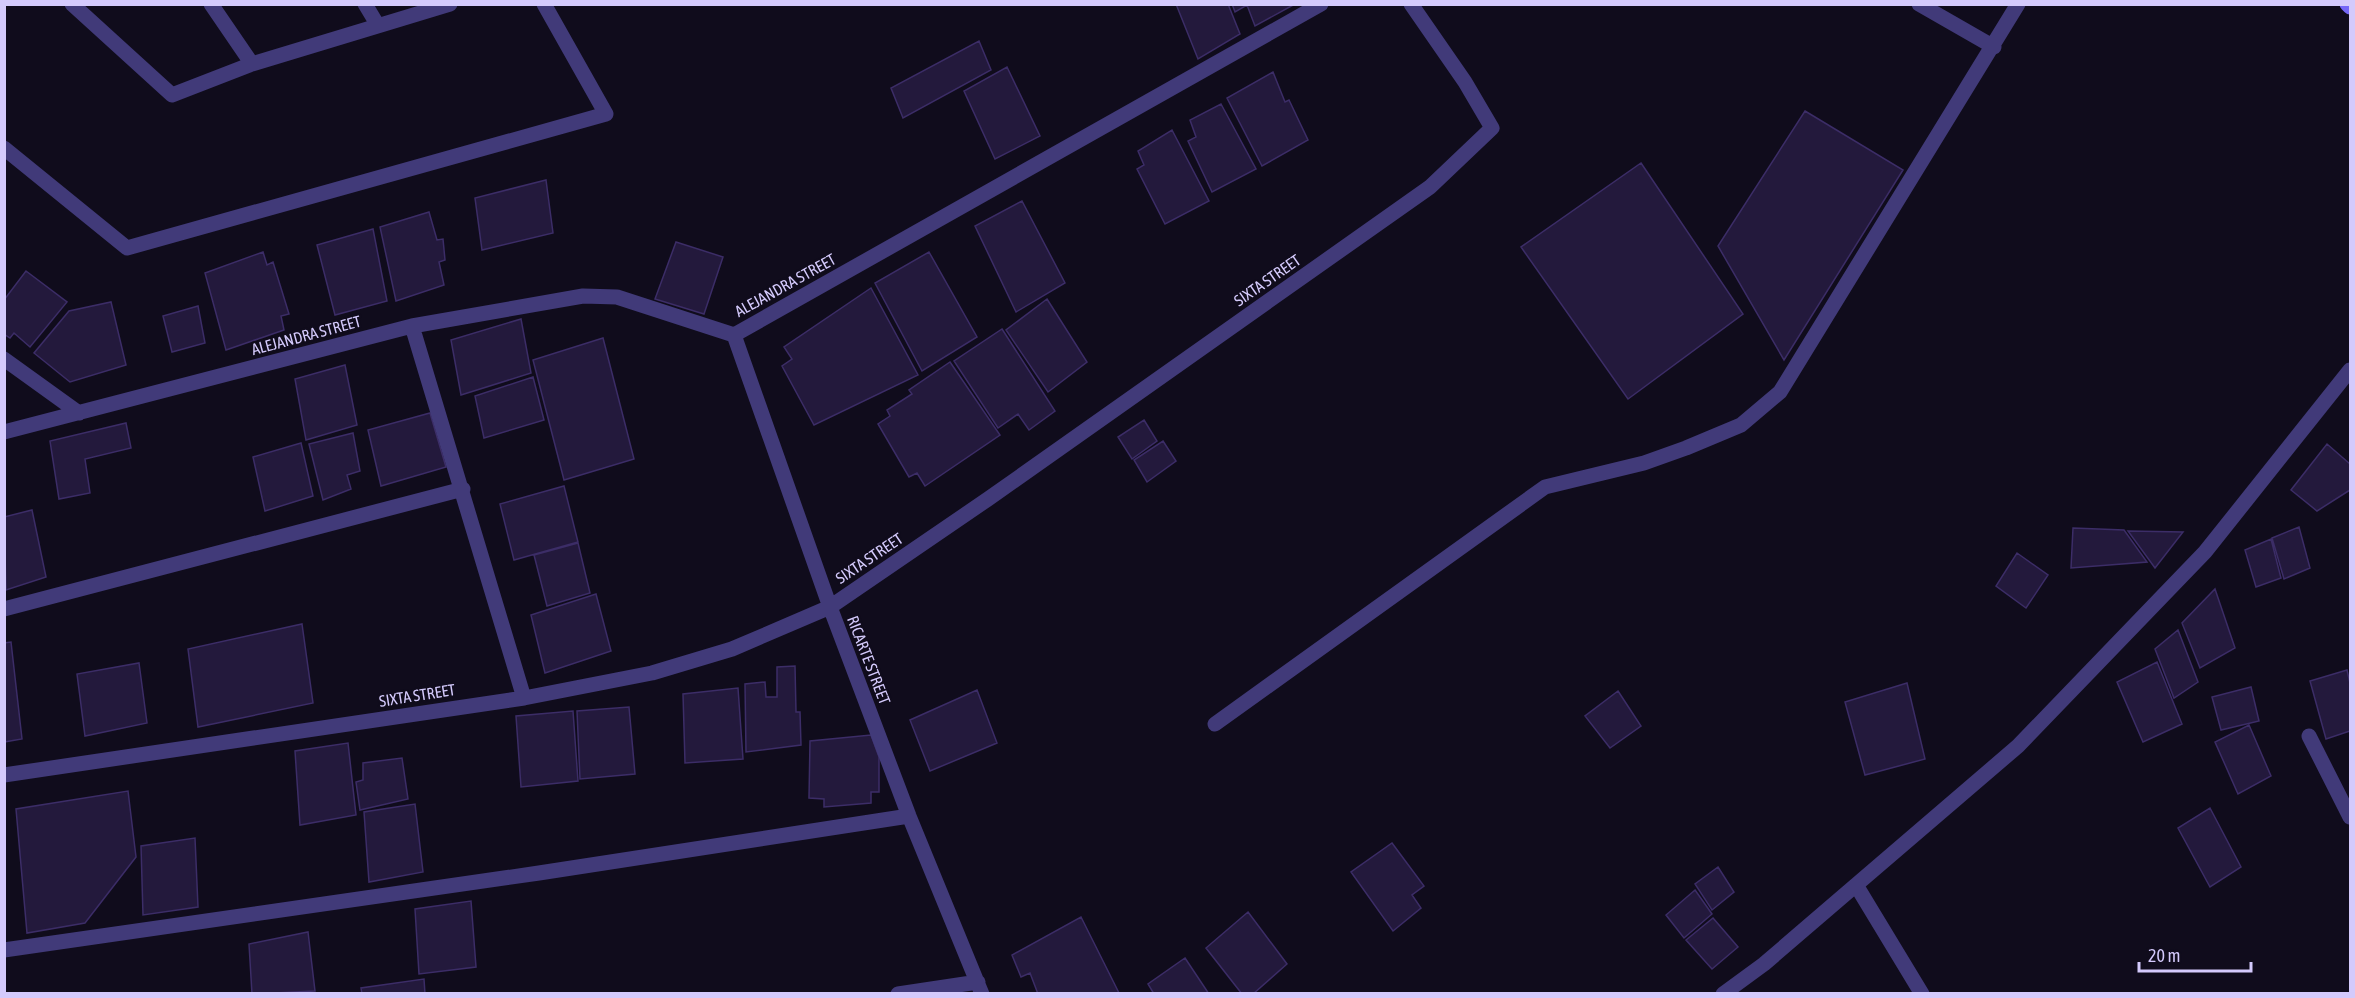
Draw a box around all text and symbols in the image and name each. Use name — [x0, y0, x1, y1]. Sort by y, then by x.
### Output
street label: ALEJANDRA STREET — [731, 250, 839, 320]
street label: SIXTA STREET — [1230, 251, 1304, 309]
street label: ALEJANDRA STREET — [249, 312, 363, 358]
street label: SIXTA STREET — [832, 529, 906, 587]
street label: RICARTE STREET — [844, 613, 894, 707]
street label: SIXTA STREET — [378, 680, 456, 710]
scale bar — [2139, 935, 2252, 973]
text: 20 m — [2148, 945, 2180, 966]

